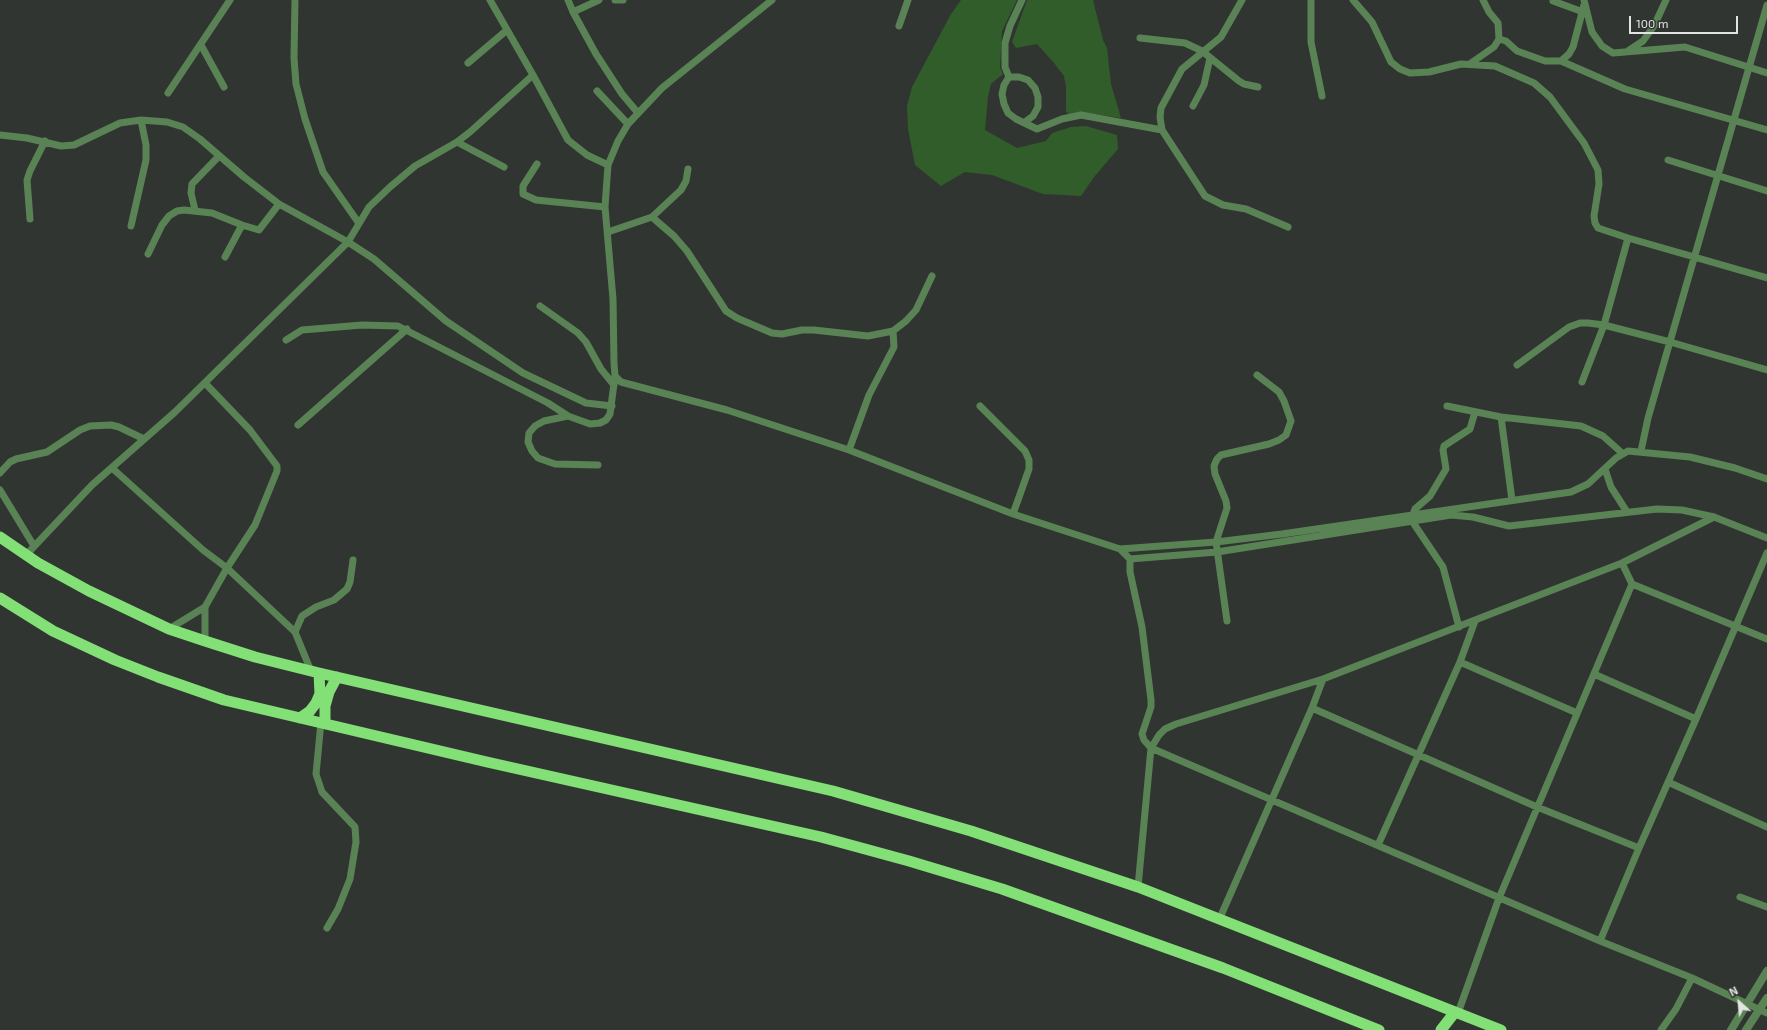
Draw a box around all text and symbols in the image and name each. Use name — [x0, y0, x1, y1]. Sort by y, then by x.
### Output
scale bar — [1631, 8, 1740, 34]
text: 100 m — [1636, 16, 1668, 30]
north arrow — [1719, 982, 1759, 1022]
text: N — [1727, 983, 1740, 998]

